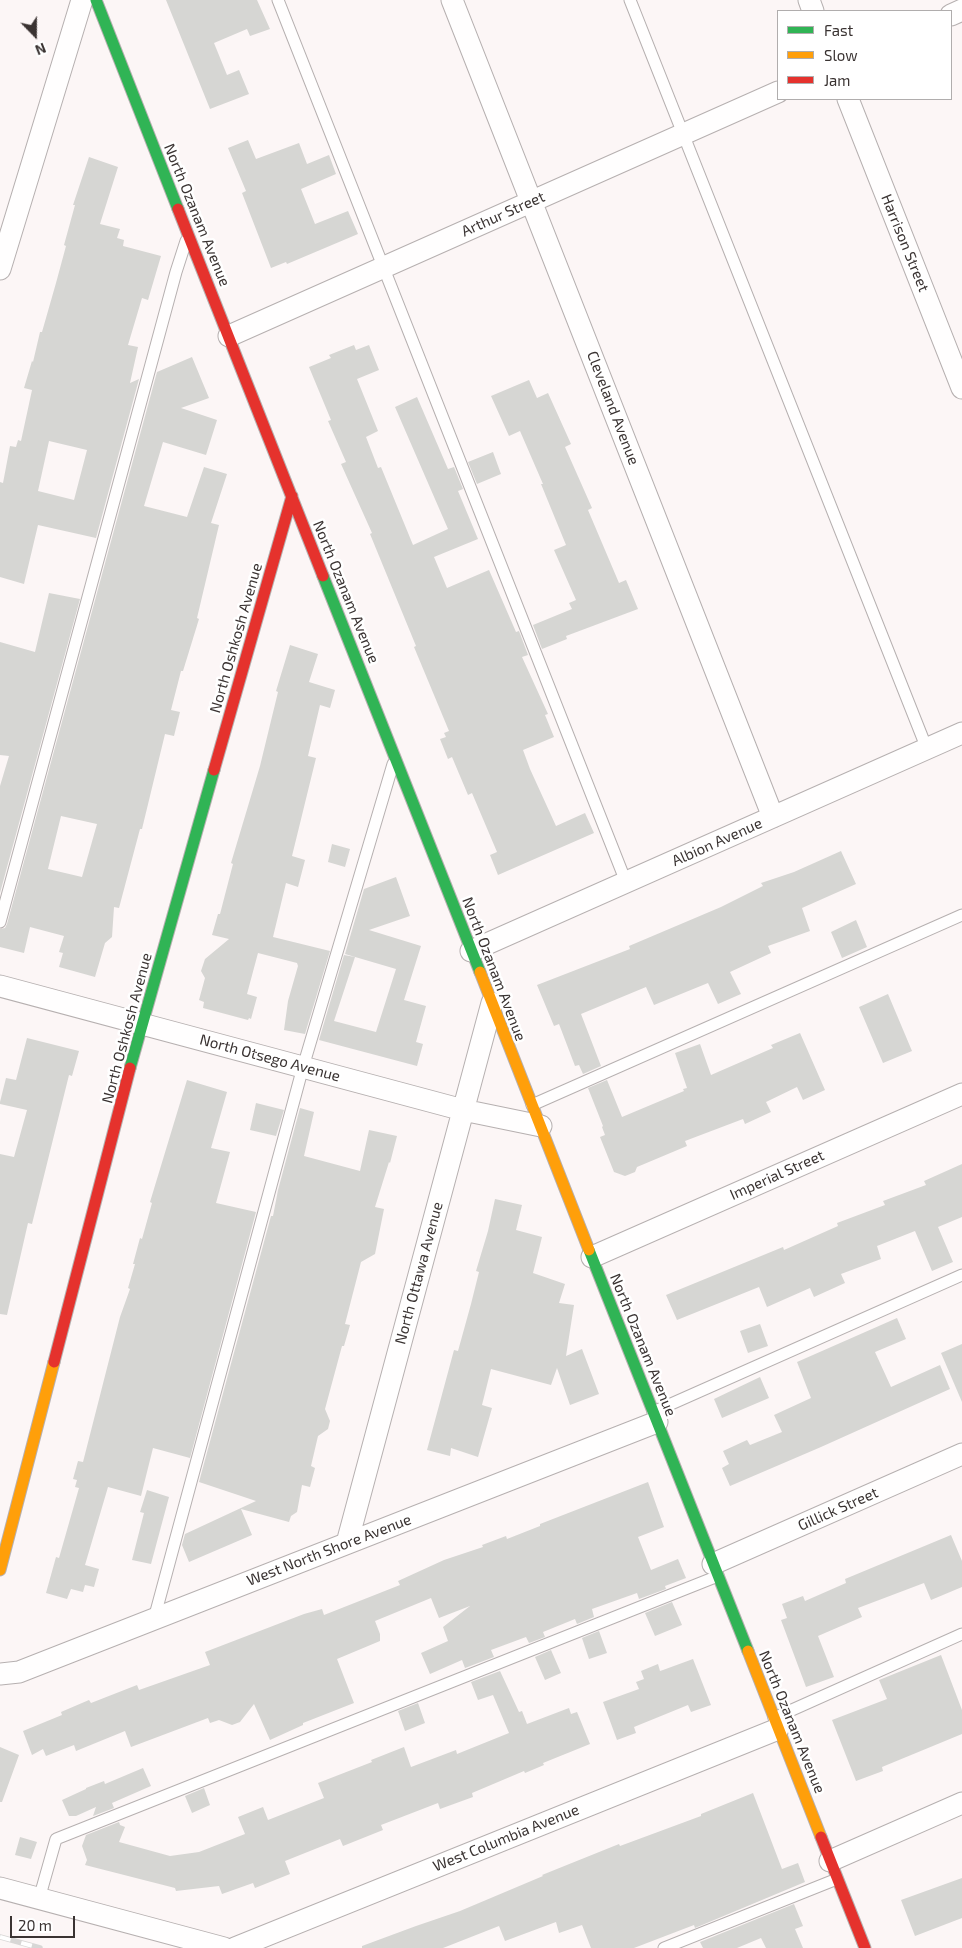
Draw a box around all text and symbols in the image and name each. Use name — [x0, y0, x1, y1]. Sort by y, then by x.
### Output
north arrow — [10, 10, 60, 60]
legend — [777, 10, 952, 100]
text: Fast — [824, 21, 853, 39]
text: N — [33, 40, 49, 59]
text: Slow — [824, 46, 858, 64]
text: Jam — [824, 71, 850, 89]
street label: North Ozanam Avenue — [160, 141, 234, 289]
street label: Arthur Street — [459, 188, 547, 240]
street label: Harrison Street — [877, 191, 933, 295]
street label: Cleveland Avenue — [583, 349, 643, 467]
street label: North Ozanam Avenue — [309, 518, 383, 666]
street label: North Oshkosh Avenue — [206, 561, 266, 715]
street label: Albion Avenue — [669, 814, 765, 870]
street label: North Ozanam Avenue — [458, 895, 530, 1043]
street label: North Oshkosh Avenue — [98, 951, 156, 1105]
street label: North Otsego Avenue — [198, 1031, 342, 1085]
street label: Imperial Street — [727, 1146, 827, 1204]
street label: North Ottawa Avenue — [391, 1200, 447, 1346]
street label: North Ozanam Avenue — [606, 1271, 680, 1419]
street label: Gillick Street — [795, 1483, 881, 1535]
street label: West North Shore Avenue — [244, 1510, 414, 1590]
street label: North Ozanam Avenue — [755, 1648, 829, 1796]
street label: West Columbia Avenue — [430, 1800, 582, 1876]
scale bar — [12, 1906, 78, 1938]
text: 20 m — [18, 1916, 52, 1934]

